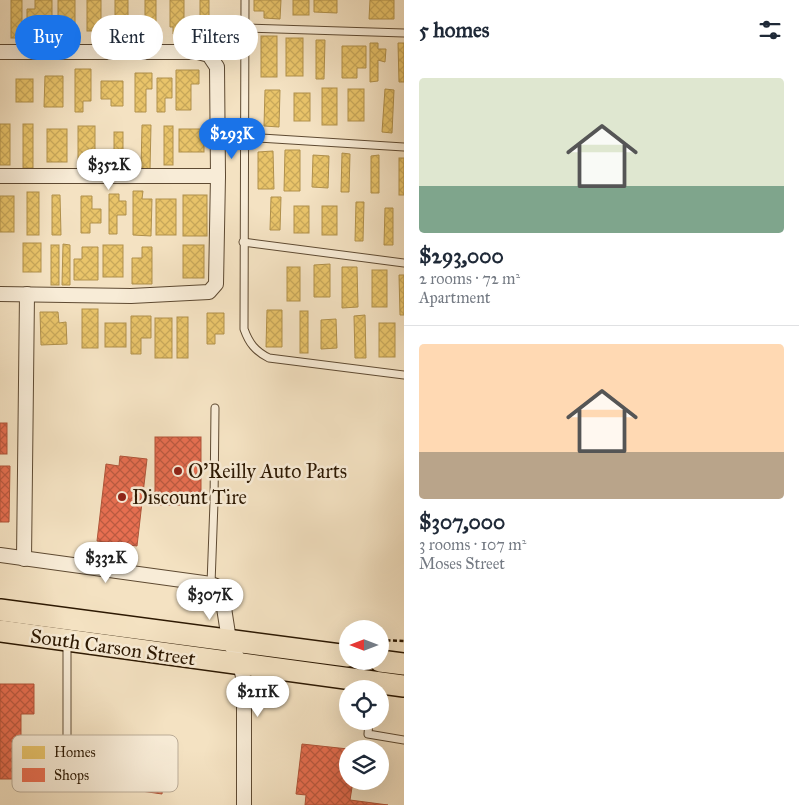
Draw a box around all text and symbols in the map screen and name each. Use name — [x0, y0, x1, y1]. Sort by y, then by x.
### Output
chip: Buy — [15, 15, 81, 60]
chip: Rent — [91, 15, 163, 60]
chip: Filters — [173, 15, 258, 60]
icon: filters — [756, 16, 784, 44]
text: 5 homes — [419, 17, 490, 43]
icon: home — [557, 111, 647, 201]
pin: $293K — [197, 118, 267, 160]
text: $293K — [210, 124, 254, 143]
pin: $352K — [74, 148, 144, 191]
text: $352K — [88, 155, 130, 174]
text: $293,000 — [419, 243, 504, 269]
text: 2 rooms · 72 m² — [419, 269, 520, 288]
text: Apartment — [419, 288, 491, 307]
icon: home — [557, 376, 647, 466]
place label: O'Reilly Auto Parts — [188, 459, 347, 483]
marker: O'Reilly Auto Parts — [172, 465, 184, 477]
place label: Discount Tire — [132, 485, 247, 509]
marker: Discount Tire — [116, 491, 128, 503]
text: $307,000 — [419, 509, 505, 535]
text: 3 rooms · 107 m² — [419, 535, 526, 554]
pin: $332K — [71, 542, 141, 584]
text: $332K — [85, 548, 127, 567]
text: Moses Street — [419, 554, 505, 573]
pin: $307K — [175, 578, 245, 621]
text: $307K — [187, 585, 233, 604]
north arrow — [339, 620, 389, 670]
map controls — [339, 620, 389, 790]
street label: South Carson Street — [29, 624, 197, 670]
pin: $211K — [223, 676, 293, 718]
button: locate — [339, 680, 389, 730]
text: $211K — [237, 682, 279, 701]
legend — [12, 735, 178, 792]
button: layers — [339, 740, 389, 790]
text: Homes — [54, 744, 96, 761]
text: Shops — [54, 767, 89, 784]

